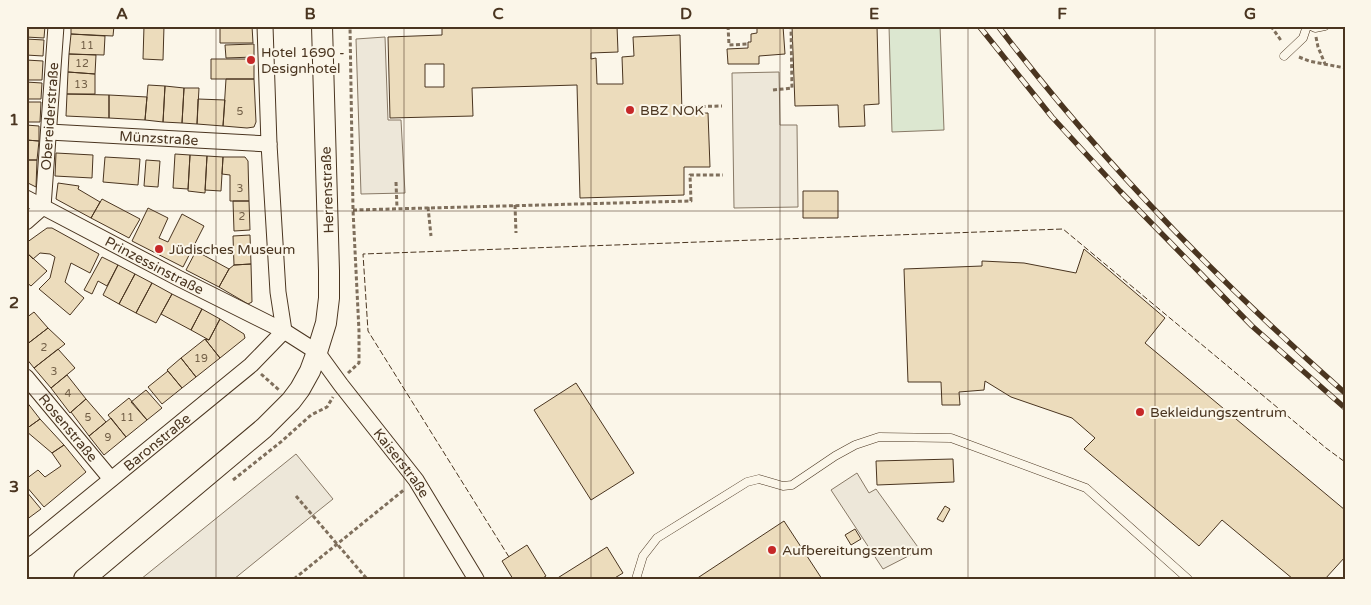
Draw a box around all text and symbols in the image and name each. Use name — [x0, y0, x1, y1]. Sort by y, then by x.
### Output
text: A — [116, 4, 128, 24]
text: B — [304, 4, 316, 24]
text: C — [492, 4, 504, 24]
text: D — [680, 4, 692, 24]
text: E — [869, 4, 879, 24]
text: F — [1057, 4, 1067, 24]
text: G — [1244, 4, 1256, 24]
house number: 11 — [80, 39, 94, 52]
place label: Hotel 1690 - Designhotel — [261, 44, 345, 77]
marker: Hotel 1690 - Designhotel — [245, 54, 257, 66]
house number: 12 — [75, 57, 89, 70]
street label: Obereiderstraße — [38, 61, 62, 171]
house number: 13 — [74, 78, 88, 91]
place label: BBZ NOK — [640, 102, 704, 119]
marker: BBZ NOK — [624, 104, 636, 116]
house number: 5 — [237, 105, 244, 118]
text: 1 — [9, 110, 19, 130]
street label: Münzstraße — [119, 128, 199, 149]
street label: Herrenstraße — [317, 146, 338, 234]
house number: 3 — [237, 182, 244, 195]
house number: 2 — [239, 210, 246, 223]
street label: Prinzessinstraße — [102, 233, 206, 298]
place label: Jüdisches Museum — [169, 241, 295, 258]
marker: Jüdisches Museum — [153, 243, 165, 255]
text: 2 — [9, 293, 19, 313]
house number: 2 — [41, 341, 48, 354]
house number: 19 — [194, 352, 208, 365]
house number: 3 — [51, 365, 58, 378]
house number: 4 — [65, 387, 72, 400]
street label: Rosenstraße — [35, 391, 101, 466]
place label: Bekleidungszentrum — [1150, 404, 1287, 421]
marker: Bekleidungszentrum — [1134, 406, 1146, 418]
street label: Baronstraße — [120, 410, 194, 475]
house number: 5 — [85, 411, 92, 424]
house number: 11 — [120, 411, 134, 424]
street label: Kaiserstraße — [370, 425, 433, 501]
house number: 9 — [105, 431, 112, 444]
text: 3 — [9, 477, 19, 497]
place label: Aufbereitungszentrum — [782, 542, 933, 559]
marker: Aufbereitungszentrum — [766, 544, 778, 556]

